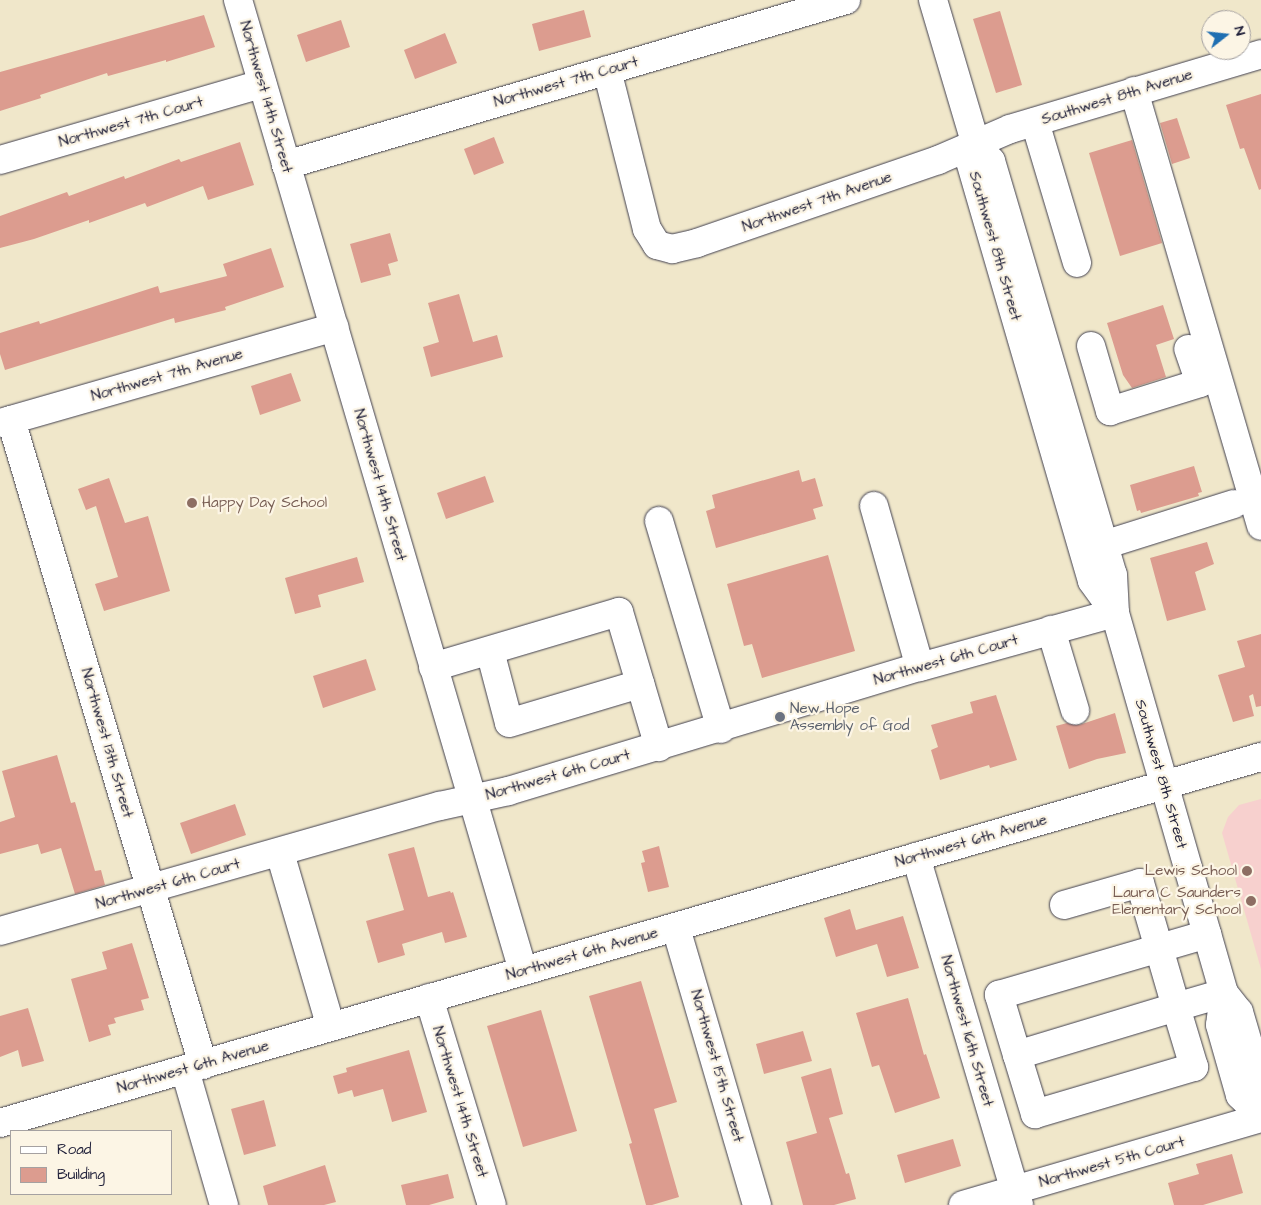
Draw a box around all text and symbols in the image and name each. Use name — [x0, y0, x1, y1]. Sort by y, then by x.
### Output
north arrow — [1201, 10, 1251, 60]
street label: Northwest 14th Street — [236, 19, 296, 175]
text: N — [1229, 24, 1250, 38]
street label: Northwest 7th Court — [492, 53, 640, 111]
street label: Southwest 8th Avenue — [1039, 65, 1195, 129]
street label: Northwest 7th Court — [57, 93, 205, 151]
street label: Northwest 7th Avenue — [740, 168, 894, 236]
street label: Southwest 8th Street — [965, 169, 1025, 323]
street label: Northwest 7th Avenue — [89, 345, 245, 405]
street label: Northwest 14th Street — [350, 407, 410, 563]
place label: Happy Day School — [202, 494, 327, 512]
marker: Happy Day School — [186, 497, 198, 509]
street label: Northwest 6th Court — [872, 631, 1020, 689]
street label: Northwest 13th Street — [77, 666, 137, 820]
street label: Southwest 8th Street — [1131, 697, 1191, 851]
place label: New Hope Assembly of God — [790, 699, 909, 734]
marker: New Hope Assembly of God — [774, 711, 786, 723]
street label: Northwest 6th Court — [484, 746, 632, 804]
street label: Northwest 6th Avenue — [893, 811, 1049, 871]
street label: Northwest 6th Court — [94, 855, 242, 913]
place label: Lewis School — [1145, 862, 1237, 880]
marker: Lewis School — [1241, 865, 1253, 877]
place label: Laura C Saunders Elementary School — [1112, 883, 1241, 918]
marker: Laura C Saunders Elementary School — [1245, 895, 1257, 907]
street label: Northwest 6th Avenue — [504, 924, 660, 984]
street label: Northwest 16th Street — [937, 953, 997, 1109]
street label: Northwest 15th Street — [687, 988, 747, 1144]
street label: Northwest 14th Street — [428, 1024, 492, 1180]
street label: Northwest 6th Avenue — [115, 1037, 271, 1097]
legend — [10, 1130, 172, 1195]
street label: Northwest 5th Court — [1037, 1133, 1187, 1191]
text: Road — [57, 1139, 91, 1160]
text: Building — [57, 1164, 105, 1185]

